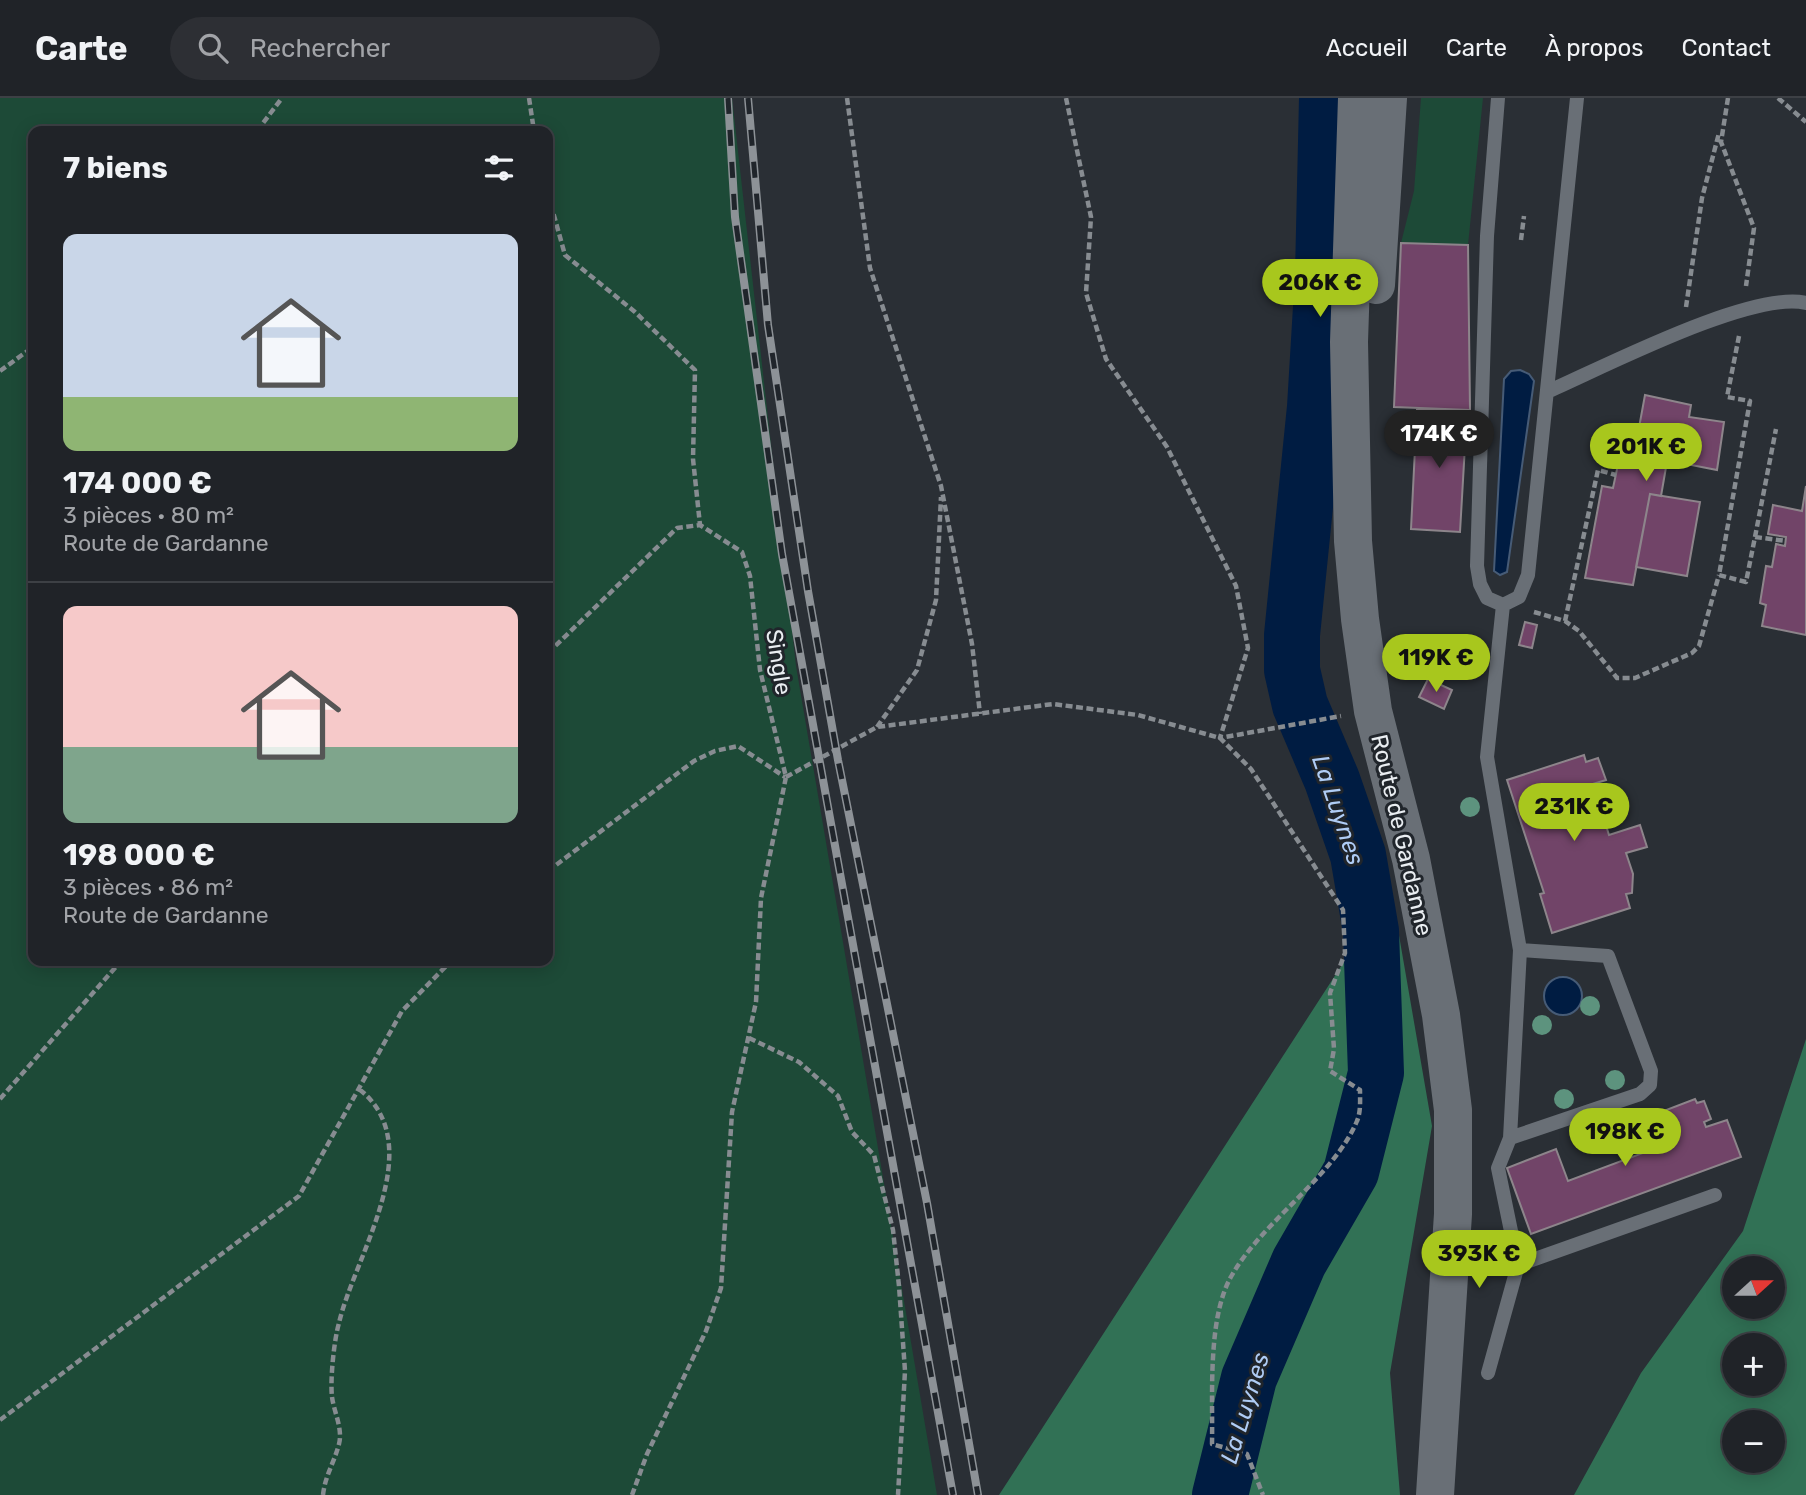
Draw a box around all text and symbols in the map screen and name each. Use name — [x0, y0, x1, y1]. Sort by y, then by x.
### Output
search box — [170, 17, 660, 80]
text: Carte — [35, 29, 128, 68]
icon: search — [194, 29, 232, 67]
text: Rechercher — [250, 33, 390, 64]
text: Accueil — [1326, 34, 1408, 62]
text: Carte — [1446, 34, 1507, 62]
text: À propos — [1545, 34, 1644, 62]
text: Contact — [1682, 34, 1771, 62]
icon: filters — [480, 149, 518, 187]
text: 7 biens — [63, 150, 168, 186]
pin: 206K € — [1263, 260, 1377, 319]
text: 206K € — [1278, 268, 1362, 296]
icon: home — [228, 280, 354, 406]
pin: 174K € — [1382, 410, 1496, 470]
text: 174K € — [1400, 419, 1478, 447]
pin: 201K € — [1589, 424, 1703, 483]
text: 201K € — [1606, 432, 1686, 460]
text: 174 000 € — [63, 465, 212, 501]
text: 3 pièces · 80 m² — [63, 501, 234, 529]
text: Route de Gardanne — [63, 529, 269, 557]
street label: Single — [760, 627, 798, 697]
pin: 119K € — [1379, 634, 1493, 694]
text: 119K € — [1398, 643, 1474, 671]
icon: home — [228, 652, 354, 778]
street label: Route de Gardanne — [1365, 732, 1439, 938]
water label: La Luynes — [1306, 751, 1370, 869]
pin: 231K € — [1517, 784, 1631, 843]
text: 231K € — [1534, 792, 1614, 820]
text: 198 000 € — [63, 837, 215, 873]
text: 3 pièces · 86 m² — [63, 873, 233, 901]
text: Route de Gardanne — [63, 901, 269, 929]
pin: 198K € — [1568, 1108, 1682, 1168]
text: 198K € — [1585, 1117, 1665, 1145]
pin: 393K € — [1422, 1230, 1536, 1290]
text: 393K € — [1438, 1239, 1521, 1267]
north arrow — [1722, 1256, 1785, 1320]
map controls — [1722, 1256, 1785, 1473]
button: + — [1722, 1333, 1785, 1396]
water label: La Luynes — [1215, 1349, 1275, 1467]
button: − — [1722, 1410, 1785, 1473]

